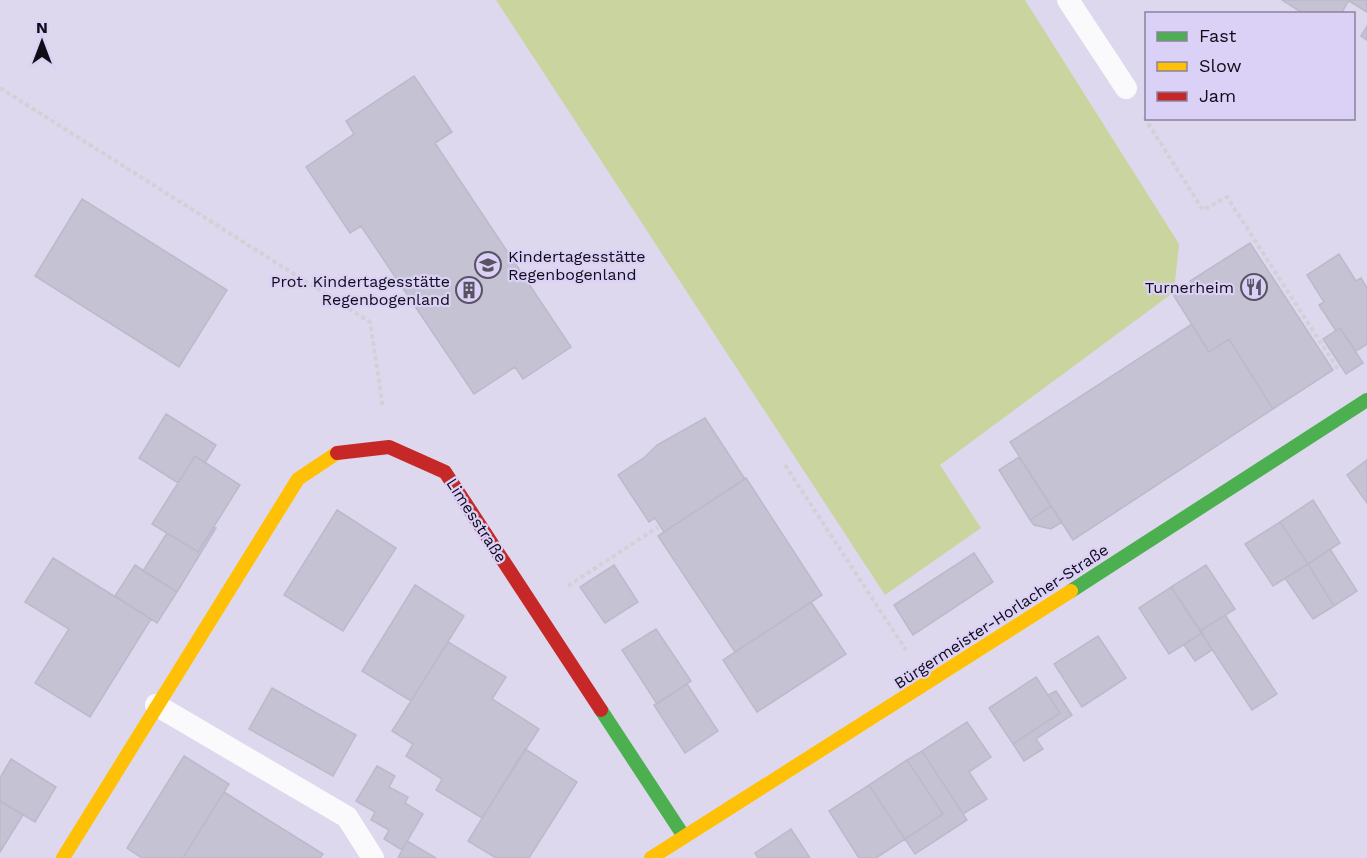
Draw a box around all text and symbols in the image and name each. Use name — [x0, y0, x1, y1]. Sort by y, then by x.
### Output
north arrow — [12, 12, 72, 72]
legend — [1145, 12, 1355, 120]
text: N — [36, 18, 48, 37]
text: Fast — [1199, 25, 1237, 46]
text: Slow — [1199, 55, 1242, 76]
text: Jam — [1199, 85, 1236, 106]
place label: Kindertagesstätte Regenbogenland — [508, 247, 645, 284]
school or university icon: Kindertagesstätte Regenbogenland — [473, 250, 503, 280]
place label: Prot. Kindertagesstätte Regenbogenland — [271, 272, 450, 309]
restaurant icon: Turnerheim — [1239, 272, 1269, 302]
building icon: Prot. Kindertagesstätte Regenbogenland — [454, 275, 484, 305]
place label: Turnerheim — [1145, 278, 1234, 297]
street label: Limesstraße — [442, 475, 511, 566]
street label: Bürgermeister-Horlacher-Straße — [891, 540, 1112, 693]

